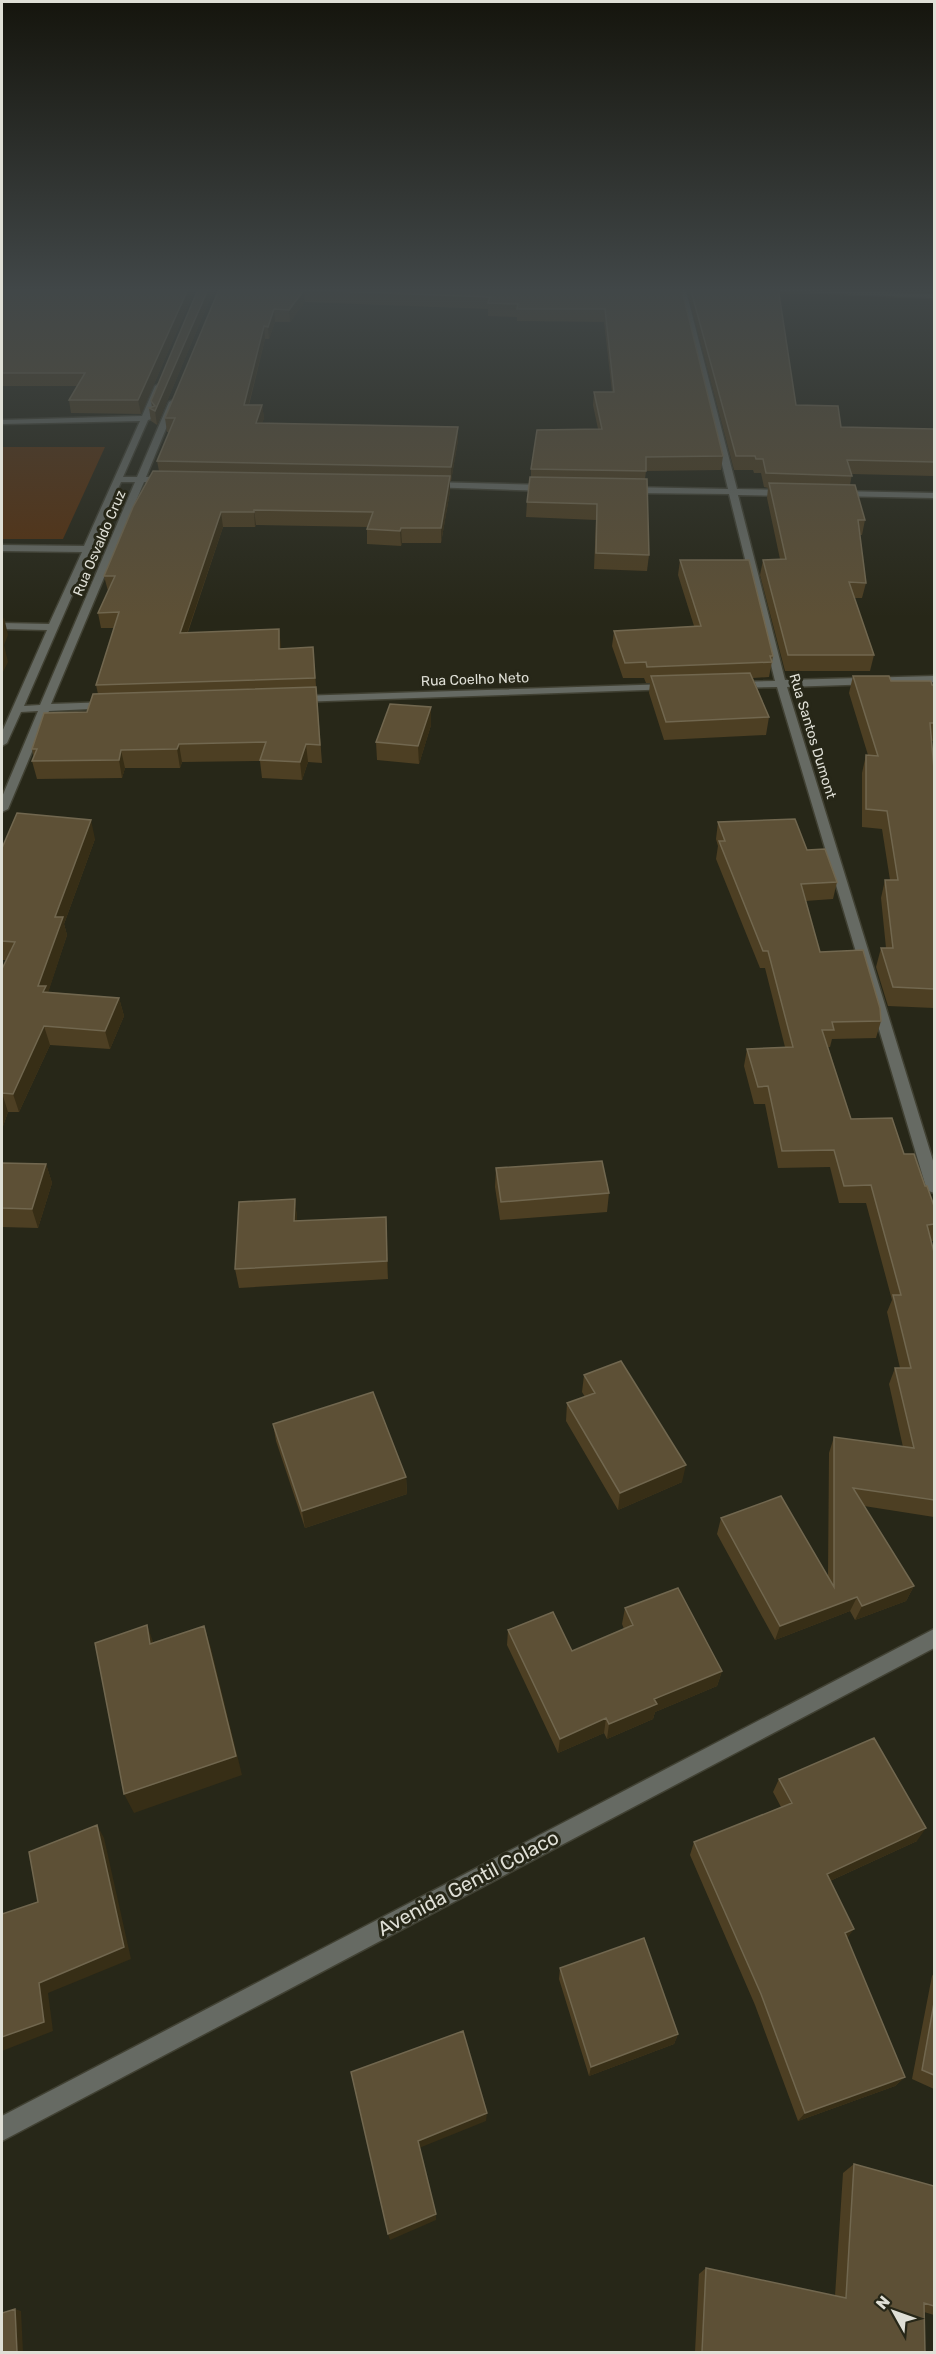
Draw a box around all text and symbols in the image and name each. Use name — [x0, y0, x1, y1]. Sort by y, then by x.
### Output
street label: Rua Osvaldo Cruz — [69, 488, 130, 599]
street label: Rua Coelho Neto — [421, 669, 529, 690]
street label: Rua Santos Dumont — [785, 671, 840, 801]
street label: Avenida Gentil Colaco — [373, 1825, 563, 1941]
north arrow — [864, 2282, 924, 2342]
text: N — [872, 2292, 894, 2313]

